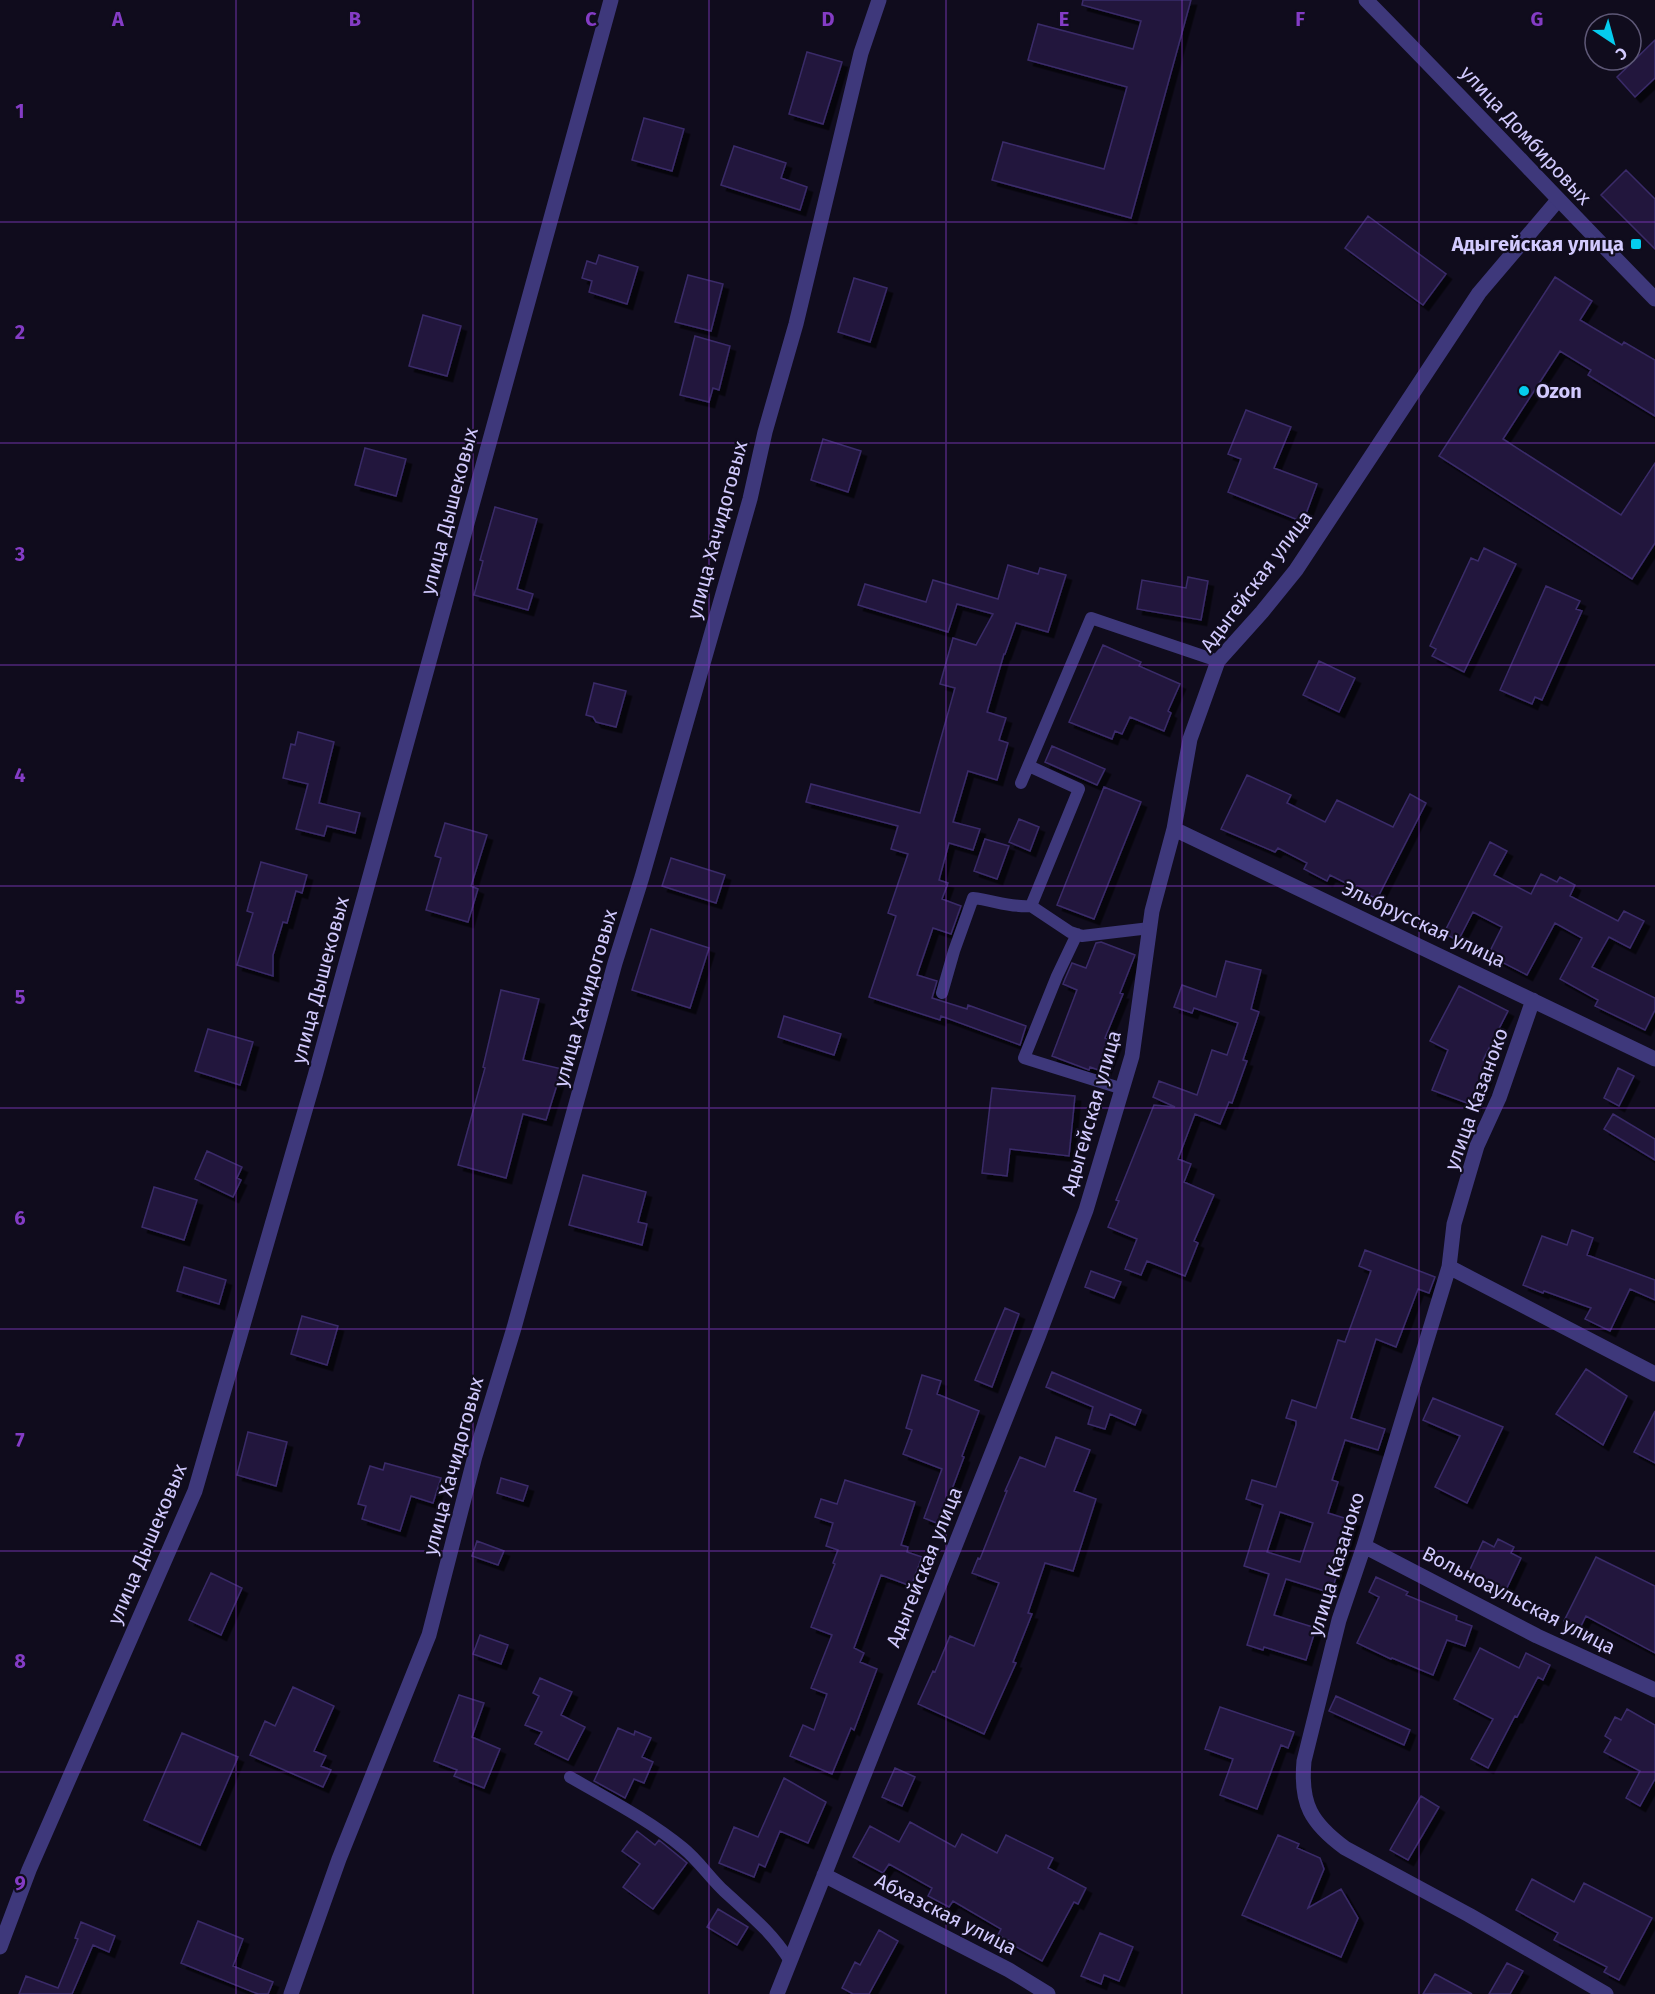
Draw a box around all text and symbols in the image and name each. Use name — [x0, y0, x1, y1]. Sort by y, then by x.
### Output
text: A — [111, 7, 125, 31]
text: B — [349, 7, 361, 31]
text: C — [585, 7, 597, 31]
text: D — [821, 7, 835, 31]
text: E — [1059, 7, 1069, 31]
text: F — [1295, 7, 1305, 31]
text: G — [1531, 7, 1543, 31]
north arrow — [1583, 12, 1643, 72]
text: С — [1612, 43, 1631, 65]
street label: улица Домбировых — [1455, 61, 1597, 210]
text: 1 — [15, 99, 25, 123]
place label: Адыгейская улица — [1451, 232, 1624, 256]
marker: Адыгейская улица — [1629, 237, 1643, 251]
text: 2 — [15, 320, 25, 344]
place label: Ozon — [1536, 379, 1582, 403]
marker: Ozon — [1517, 384, 1531, 398]
street label: улица Дышековых — [415, 424, 483, 597]
street label: улица Хачидоговых — [682, 438, 752, 622]
street label: Адыгейская улица — [1195, 506, 1317, 656]
text: 3 — [14, 542, 25, 566]
text: 4 — [14, 763, 26, 787]
street label: Эльбрусская улица — [1339, 876, 1509, 972]
street label: улица Дышековых — [286, 893, 354, 1066]
street label: улица Хачидоговых — [548, 906, 622, 1090]
text: 5 — [15, 985, 26, 1009]
street label: улица Казаноко — [1439, 1025, 1513, 1173]
street label: Адыгейская улица — [1056, 1028, 1126, 1198]
text: 6 — [14, 1206, 26, 1230]
street label: улица Хачидоговых — [418, 1374, 488, 1558]
text: 7 — [15, 1428, 25, 1452]
street label: улица Дышековых — [102, 1460, 192, 1628]
street label: Адыгейская улица — [881, 1483, 967, 1651]
street label: улица Казаноко — [1303, 1489, 1369, 1639]
street label: Вольноаульская улица — [1418, 1541, 1620, 1659]
text: 8 — [14, 1649, 26, 1673]
street label: Абхазская улица — [871, 1868, 1021, 1960]
text: 9 — [14, 1871, 26, 1895]

